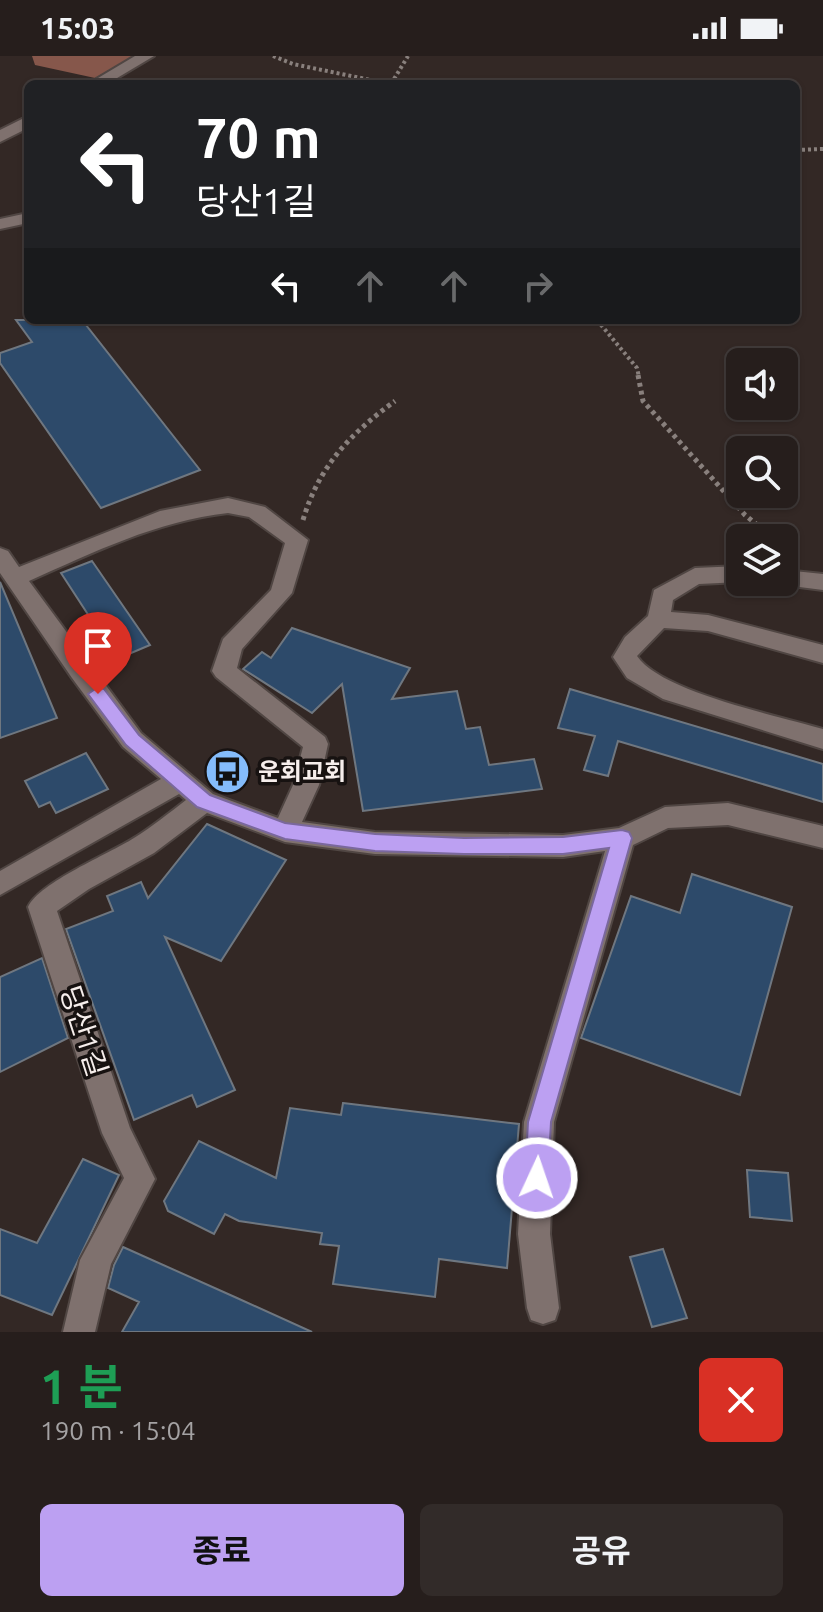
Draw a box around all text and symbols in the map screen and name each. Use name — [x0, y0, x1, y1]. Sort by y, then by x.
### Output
text: 15:03 — [40, 11, 115, 45]
text: 70 m — [196, 106, 321, 169]
icon: left — [64, 112, 168, 216]
text: 당산1길 — [196, 180, 316, 221]
icon: left — [264, 264, 308, 308]
icon: ahead — [348, 264, 392, 308]
icon: ahead — [432, 264, 476, 308]
icon: right — [516, 264, 560, 308]
map controls — [726, 348, 798, 596]
button: sound — [726, 348, 798, 420]
button: search — [726, 436, 798, 508]
button: layers — [726, 524, 798, 596]
pin — [64, 612, 132, 694]
icon: arrive — [76, 624, 120, 668]
bus stop icon: 운회교회 — [203, 748, 251, 796]
place label: 운회교회 — [258, 758, 346, 785]
street label: 당산1길 — [55, 982, 114, 1080]
position arrow — [495, 1136, 579, 1220]
button: close — [699, 1358, 783, 1442]
text: 1 분 — [40, 1359, 123, 1413]
text: 190 m · 15:04 — [40, 1416, 196, 1445]
button: 종료 — [40, 1504, 404, 1596]
button: 공유 — [420, 1504, 783, 1596]

